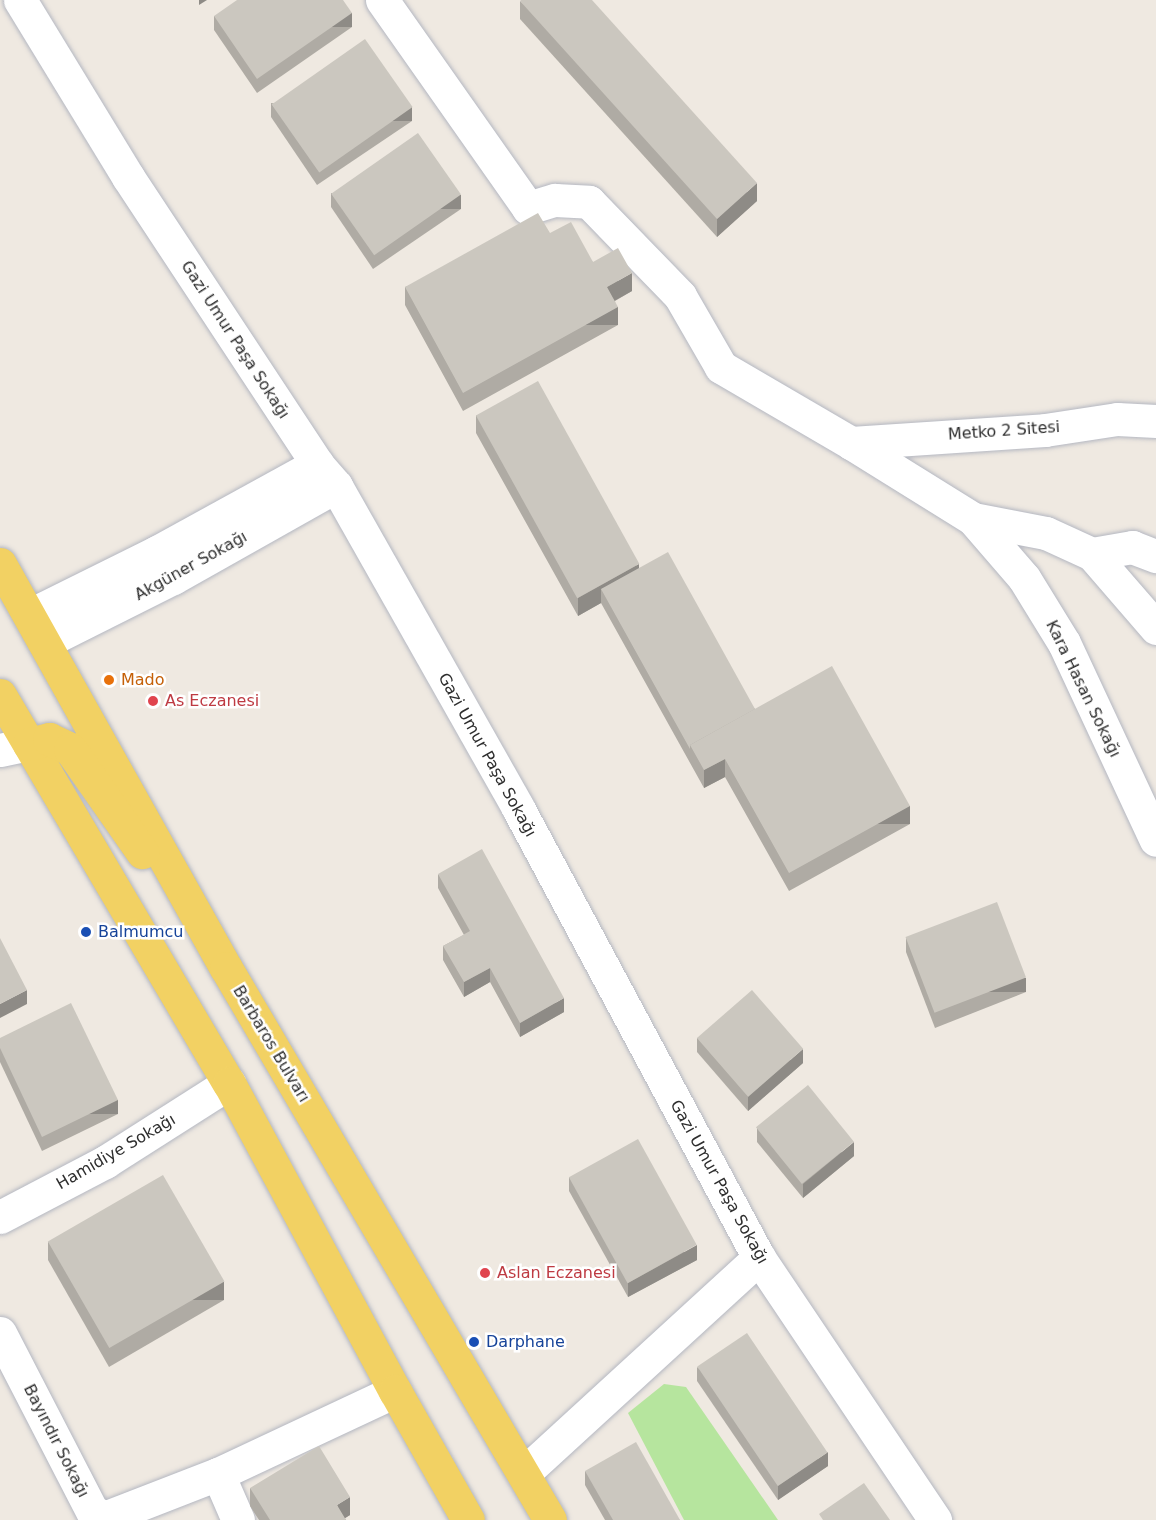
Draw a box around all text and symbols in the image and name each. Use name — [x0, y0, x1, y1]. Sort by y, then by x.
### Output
street label: Gazi Umur Paşa Sokağı — [177, 257, 293, 423]
street label: Metko 2 Sitesi — [947, 418, 1061, 444]
street label: Akgüner Sokağı — [131, 527, 251, 605]
street label: Kara Hasan Sokağı — [1041, 617, 1125, 761]
place label: Mado — [121, 670, 165, 690]
street label: Gazi Umur Paşa Sokağı — [434, 670, 540, 840]
marker: Mado — [102, 673, 116, 687]
place label: As Eczanesi — [165, 691, 259, 711]
marker: As Eczanesi — [146, 694, 160, 708]
place label: Balmumcu — [98, 922, 183, 942]
marker: Balmumcu — [79, 925, 93, 939]
street label: Barbaros Bulvarı — [229, 982, 313, 1106]
street label: Gazi Umur Paşa Sokağı — [666, 1097, 772, 1267]
street label: Hamidiye Sokağı — [53, 1110, 179, 1194]
place label: Aslan Eczanesi — [497, 1263, 616, 1283]
marker: Aslan Eczanesi — [478, 1266, 492, 1280]
place label: Darphane — [486, 1332, 565, 1352]
marker: Darphane — [467, 1335, 481, 1349]
street label: Bayındır Sokağı — [19, 1381, 93, 1501]

